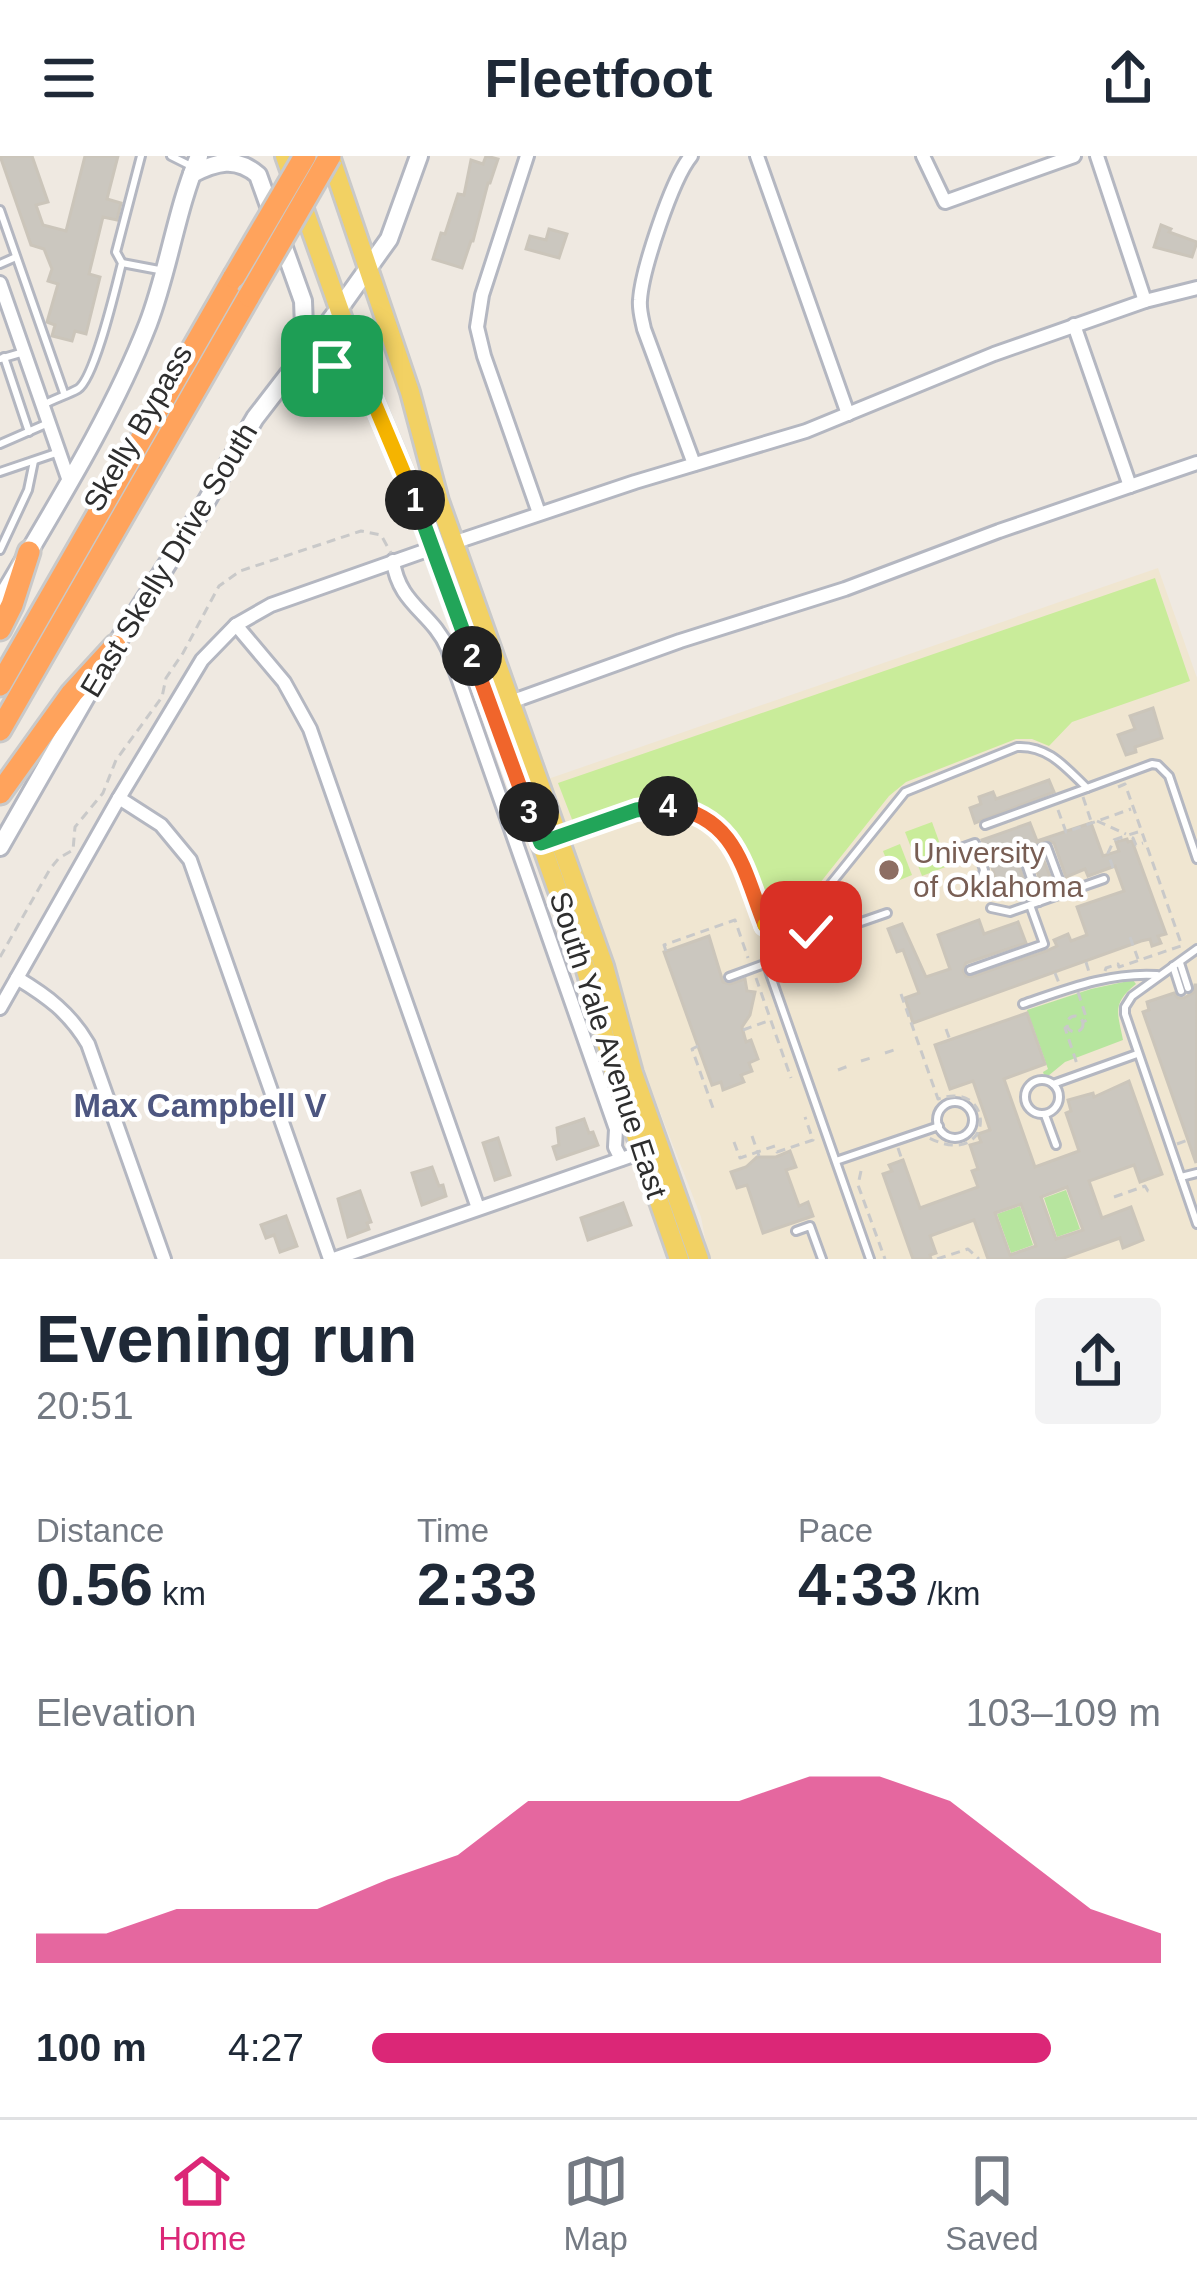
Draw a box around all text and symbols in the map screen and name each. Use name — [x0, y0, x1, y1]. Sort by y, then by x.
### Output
icon: menu — [36, 45, 102, 111]
icon: share — [1095, 45, 1161, 111]
text: Fleetfoot — [485, 48, 712, 108]
pin — [281, 315, 383, 417]
icon: arrive — [299, 333, 365, 399]
street label: Skelly Bypass — [77, 339, 199, 517]
street label: East Skelly Drive South — [74, 417, 263, 703]
pin: 1 — [385, 470, 445, 530]
text: 1 — [406, 481, 424, 518]
pin: 2 — [442, 626, 502, 686]
text: 2 — [463, 637, 481, 674]
pin: 4 — [638, 776, 698, 836]
pin: 3 — [499, 782, 559, 842]
text: 4 — [659, 787, 677, 824]
text: 3 — [520, 793, 538, 830]
place label: University of Oklahoma — [913, 836, 1083, 903]
marker: University of Oklahoma — [876, 857, 902, 883]
pin — [760, 881, 862, 983]
street label: South Yale Avenue East — [543, 887, 674, 1203]
icon: check — [778, 899, 844, 965]
district label: Max Campbell V — [73, 1087, 327, 1124]
button: share — [1035, 1298, 1161, 1424]
text: Evening run — [36, 1302, 417, 1376]
text: 20:51 — [36, 1384, 134, 1427]
text: Distance — [36, 1512, 164, 1549]
text: Time — [417, 1512, 489, 1549]
text: Pace — [798, 1512, 873, 1549]
text: 0.56 — [36, 1551, 153, 1618]
text: 2:33 — [417, 1551, 537, 1618]
text: 4:33 — [798, 1551, 918, 1618]
text: km — [153, 1575, 206, 1612]
text: /km — [918, 1575, 980, 1612]
text: Elevation — [36, 1691, 196, 1734]
text: 103–109 m — [966, 1691, 1161, 1734]
text: 100 m — [36, 2026, 147, 2069]
text: 4:27 — [228, 2026, 304, 2069]
tab: Home — [158, 2148, 246, 2258]
tab: Map — [563, 2148, 629, 2258]
tab: Saved — [945, 2148, 1039, 2258]

